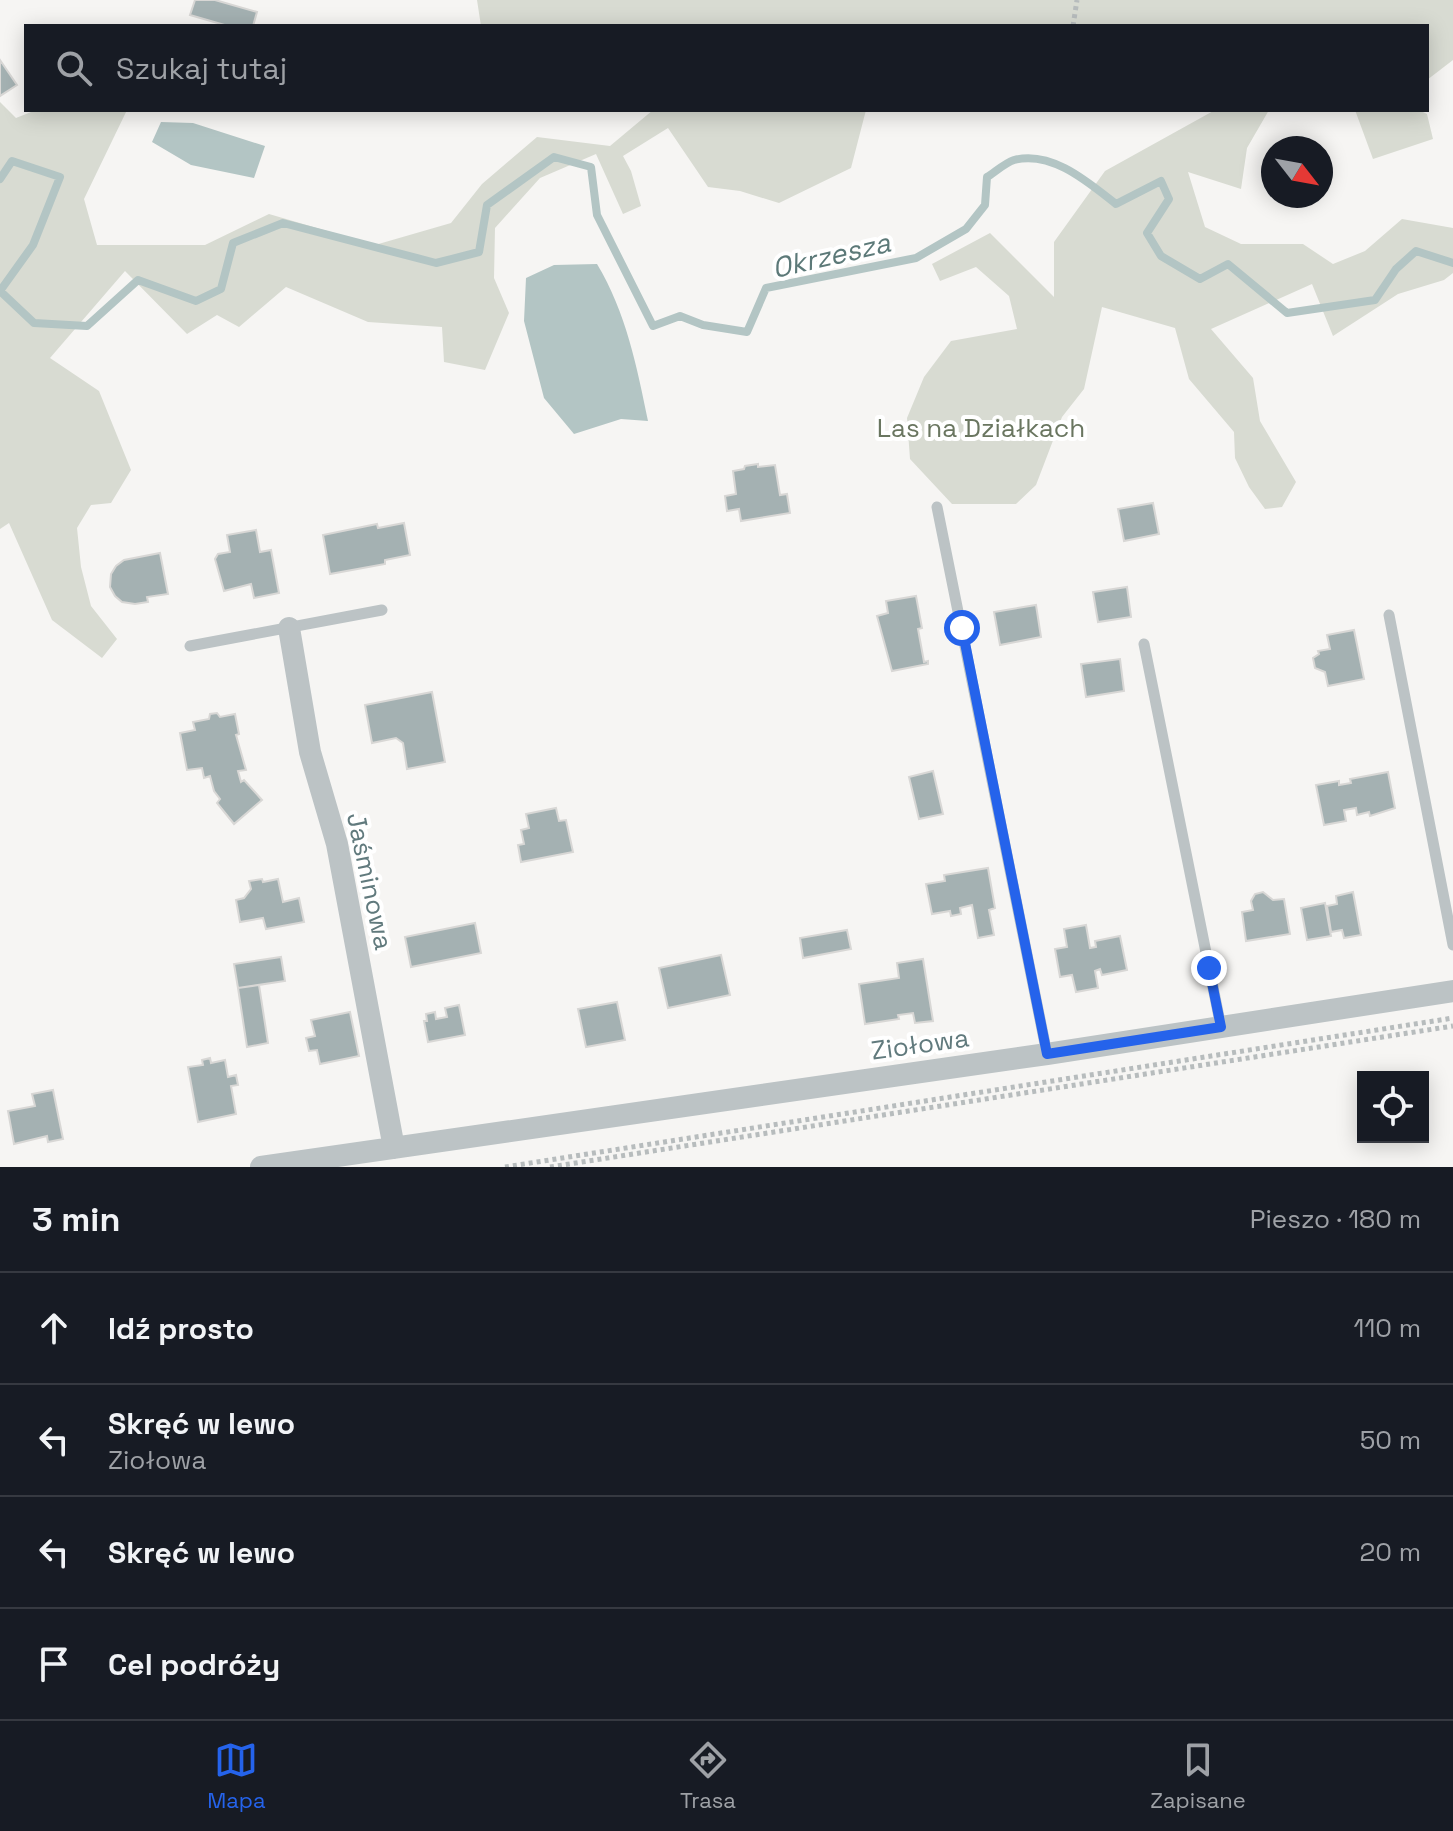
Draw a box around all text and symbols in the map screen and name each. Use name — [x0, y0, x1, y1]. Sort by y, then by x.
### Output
search box — [24, 24, 1429, 112]
icon: search — [52, 46, 96, 90]
text: Szukaj tutaj — [116, 49, 287, 88]
north arrow — [1261, 136, 1333, 208]
water label: Okrzesza — [768, 224, 895, 286]
park label: Las na Działkach — [877, 411, 1085, 445]
route start — [944, 610, 980, 646]
street label: Jaśminowa — [339, 809, 401, 953]
route end — [1191, 950, 1227, 986]
street label: Ziołowa — [869, 1020, 971, 1068]
map controls — [1357, 1071, 1429, 1143]
button: locate — [1357, 1071, 1429, 1143]
text: 3 min — [32, 1198, 120, 1241]
text: Pieszo · 180 m — [1250, 1202, 1421, 1236]
icon: ahead — [32, 1306, 76, 1350]
text: Idź prosto — [108, 1309, 254, 1348]
text: 110 m — [1354, 1311, 1421, 1345]
text: Skręć w lewo — [108, 1404, 295, 1443]
icon: left — [32, 1418, 76, 1462]
text: 50 m — [1360, 1423, 1421, 1457]
text: Ziołowa — [108, 1443, 206, 1477]
icon: left — [32, 1530, 76, 1574]
text: Skręć w lewo — [108, 1533, 295, 1572]
text: 20 m — [1360, 1535, 1421, 1569]
icon: arrive — [32, 1642, 76, 1686]
text: Cel podróży — [108, 1645, 280, 1684]
tab: Mapa — [207, 1738, 266, 1814]
tab: Trasa — [680, 1738, 736, 1814]
tab: Zapisane — [1150, 1738, 1246, 1814]

